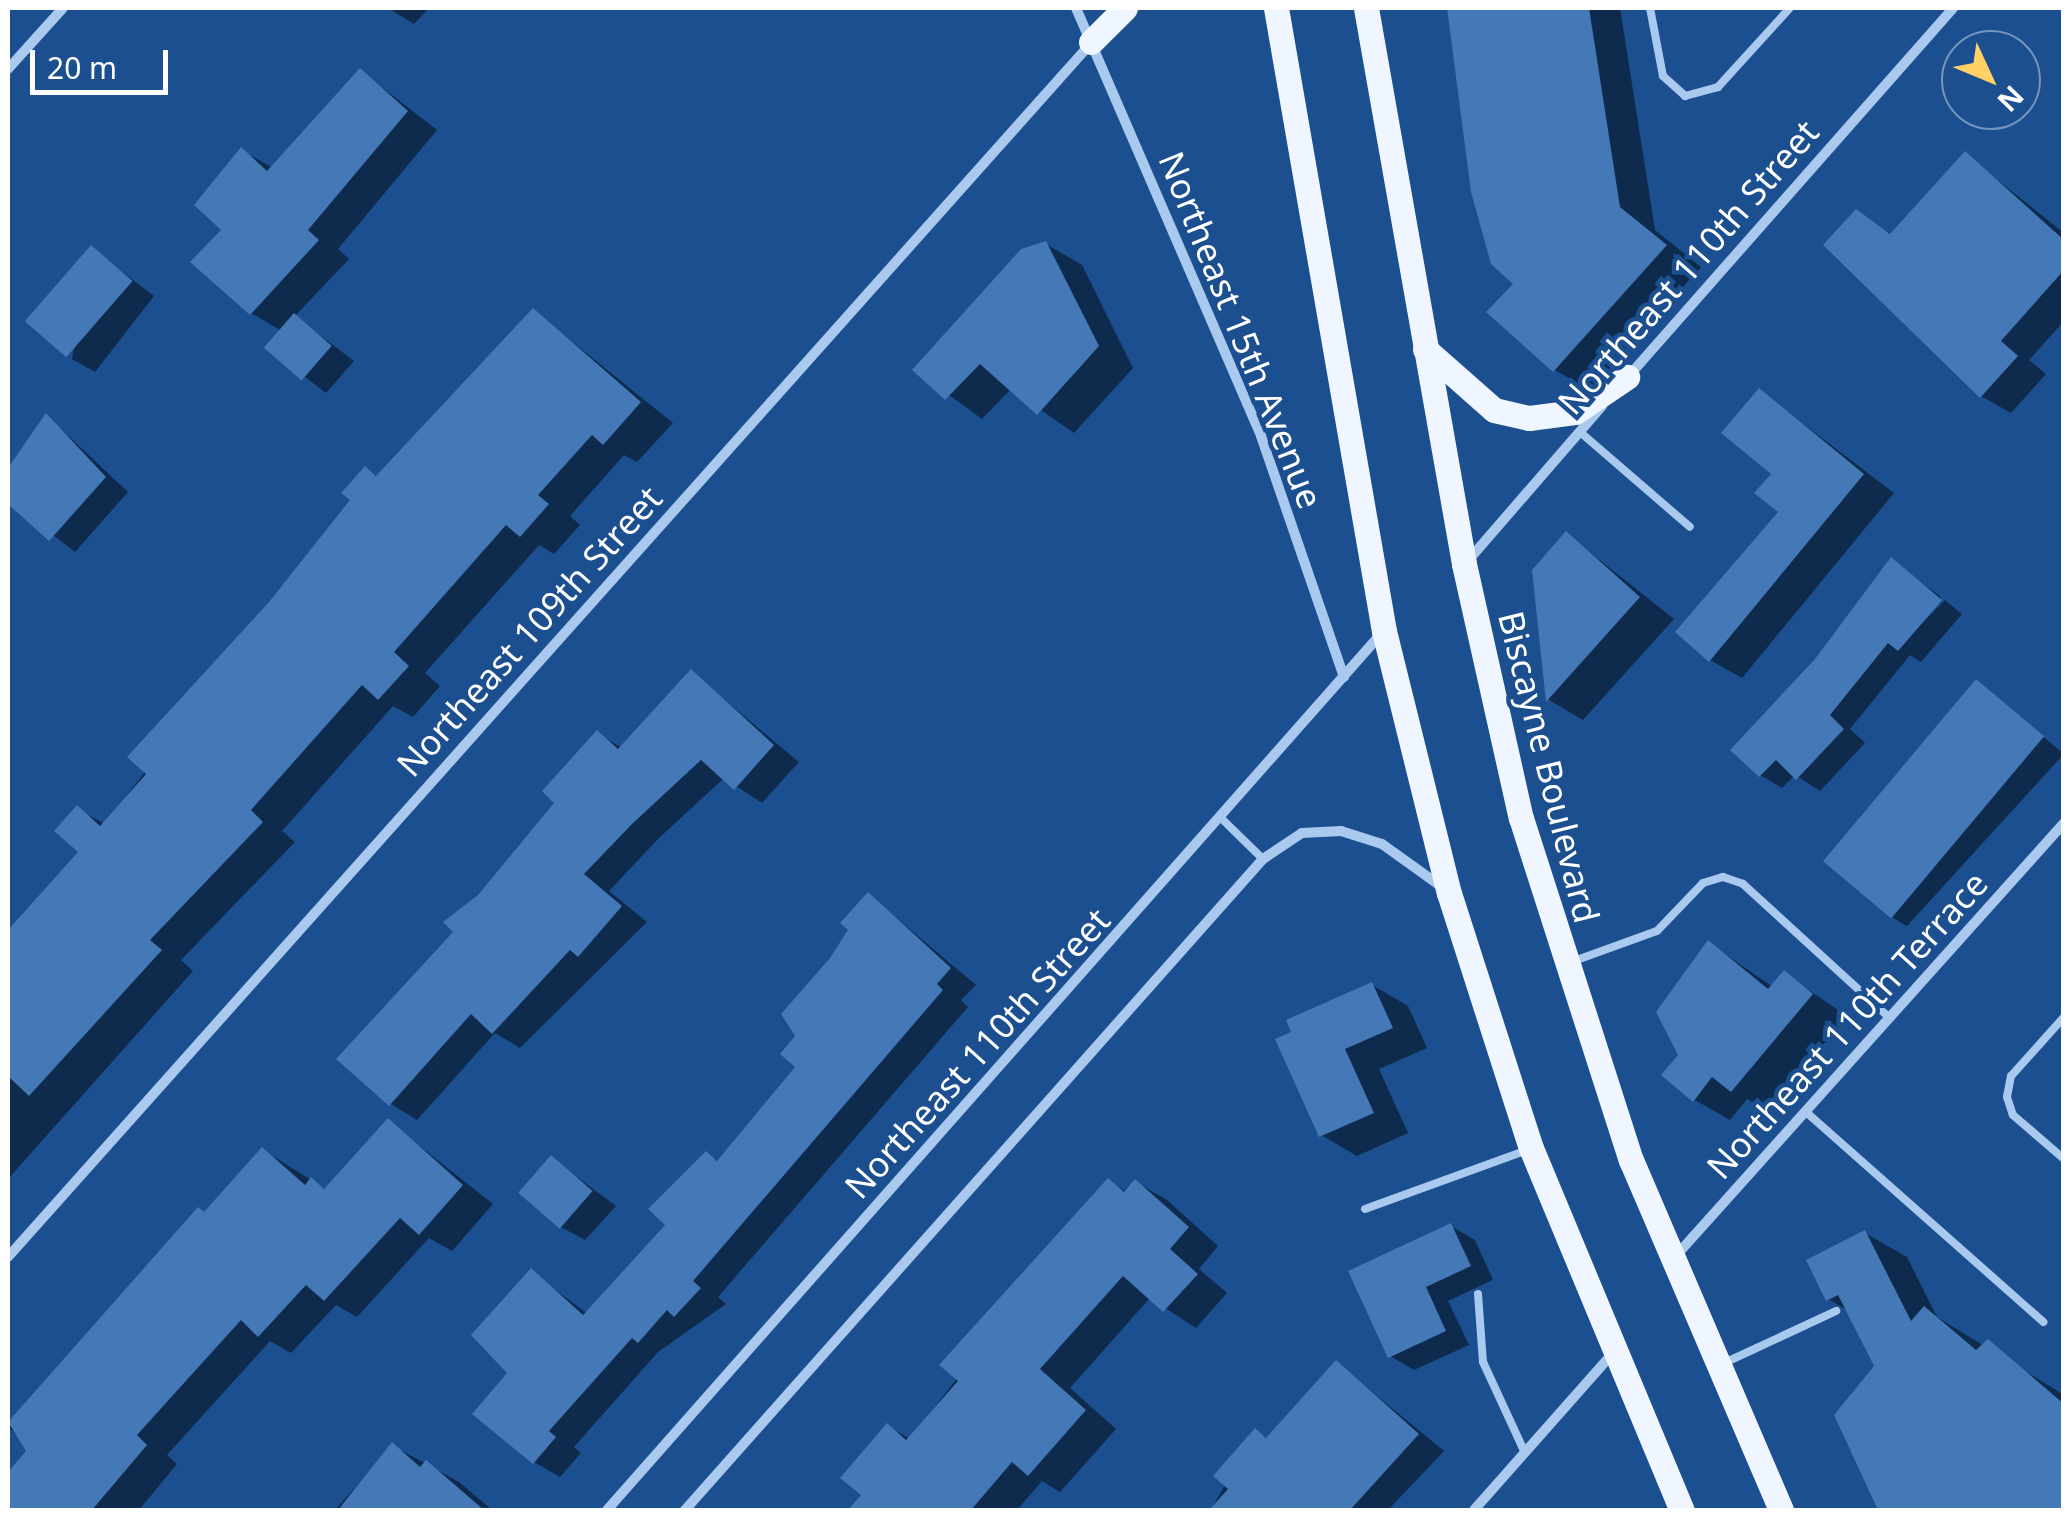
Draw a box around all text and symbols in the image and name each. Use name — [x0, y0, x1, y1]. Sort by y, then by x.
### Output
scale bar — [35, 30, 172, 92]
north arrow — [1941, 30, 2041, 130]
text: 20 m — [47, 47, 117, 88]
text: N — [1990, 78, 2033, 121]
street label: Northeast 110th Street — [1549, 112, 1827, 422]
street label: Northeast 15th Avenue — [1150, 146, 1332, 514]
street label: Northeast 109th Street — [388, 477, 670, 785]
street label: Biscayne Boulevard — [1490, 607, 1608, 927]
street label: Northeast 110th Terrace — [1698, 863, 1996, 1187]
street label: Northeast 110th Street — [836, 899, 1118, 1207]

